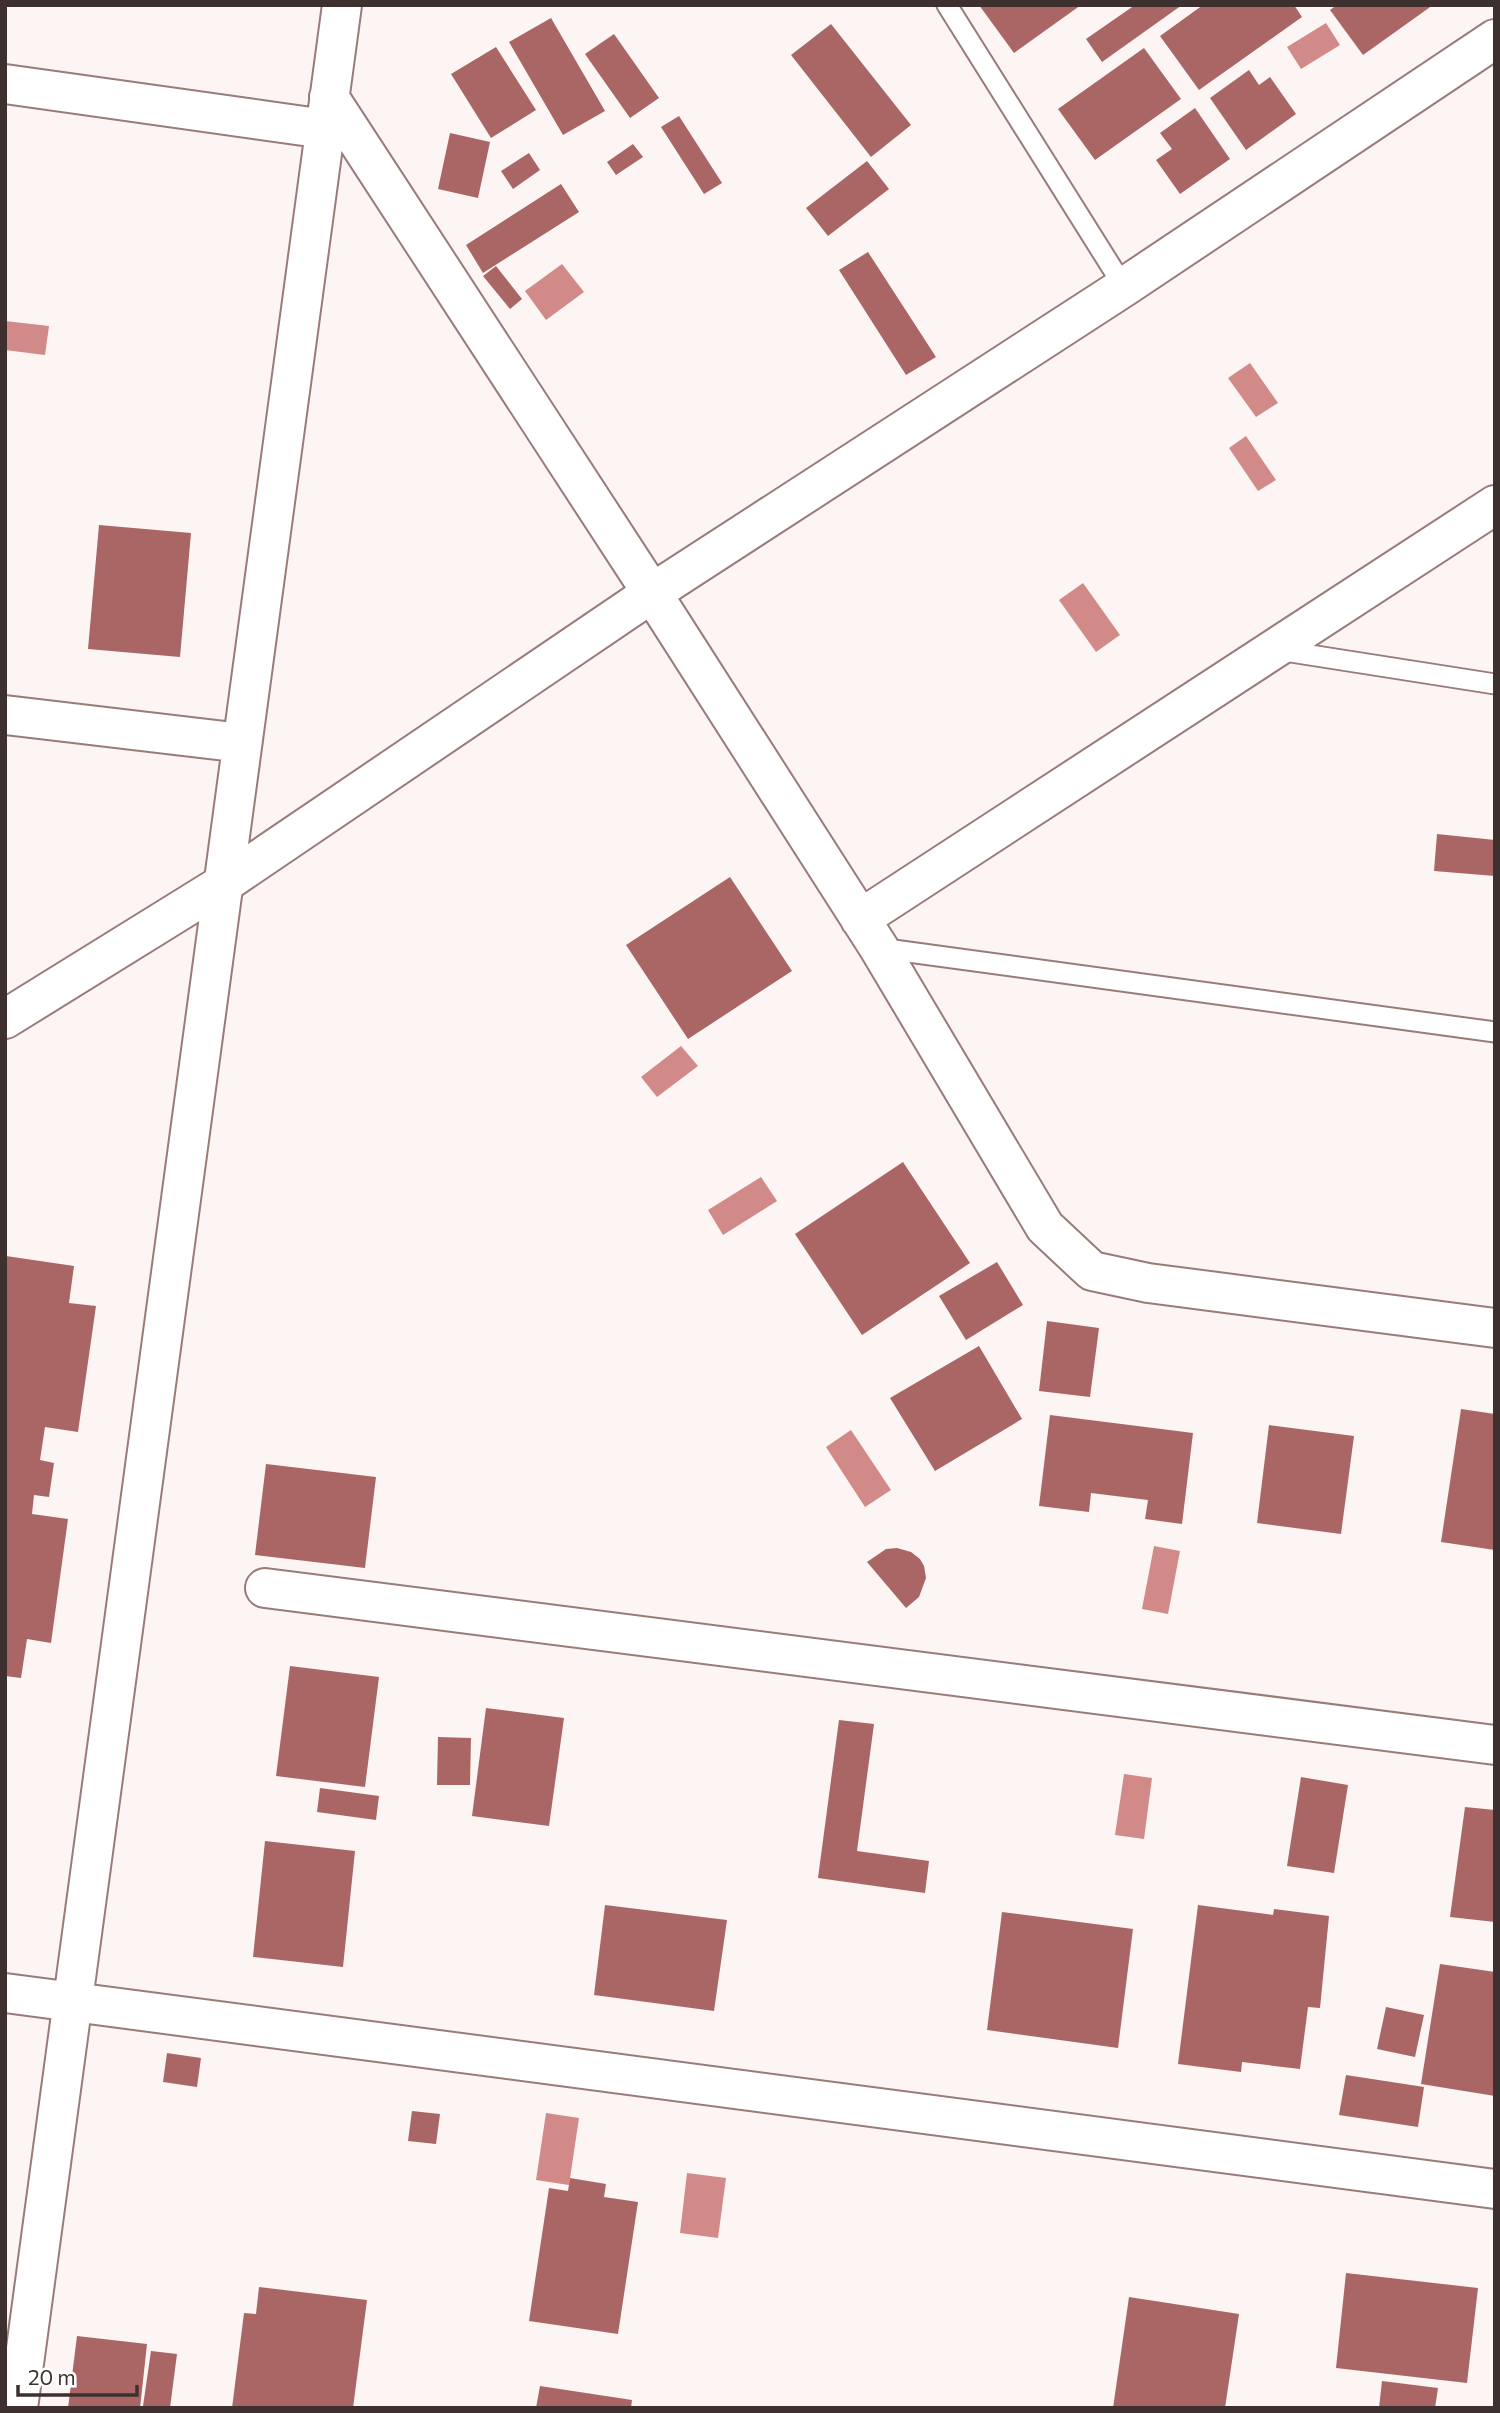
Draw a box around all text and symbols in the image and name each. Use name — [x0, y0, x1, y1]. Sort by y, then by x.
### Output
scale bar — [18, 2354, 136, 2398]
text: 20 m — [28, 2364, 76, 2389]

